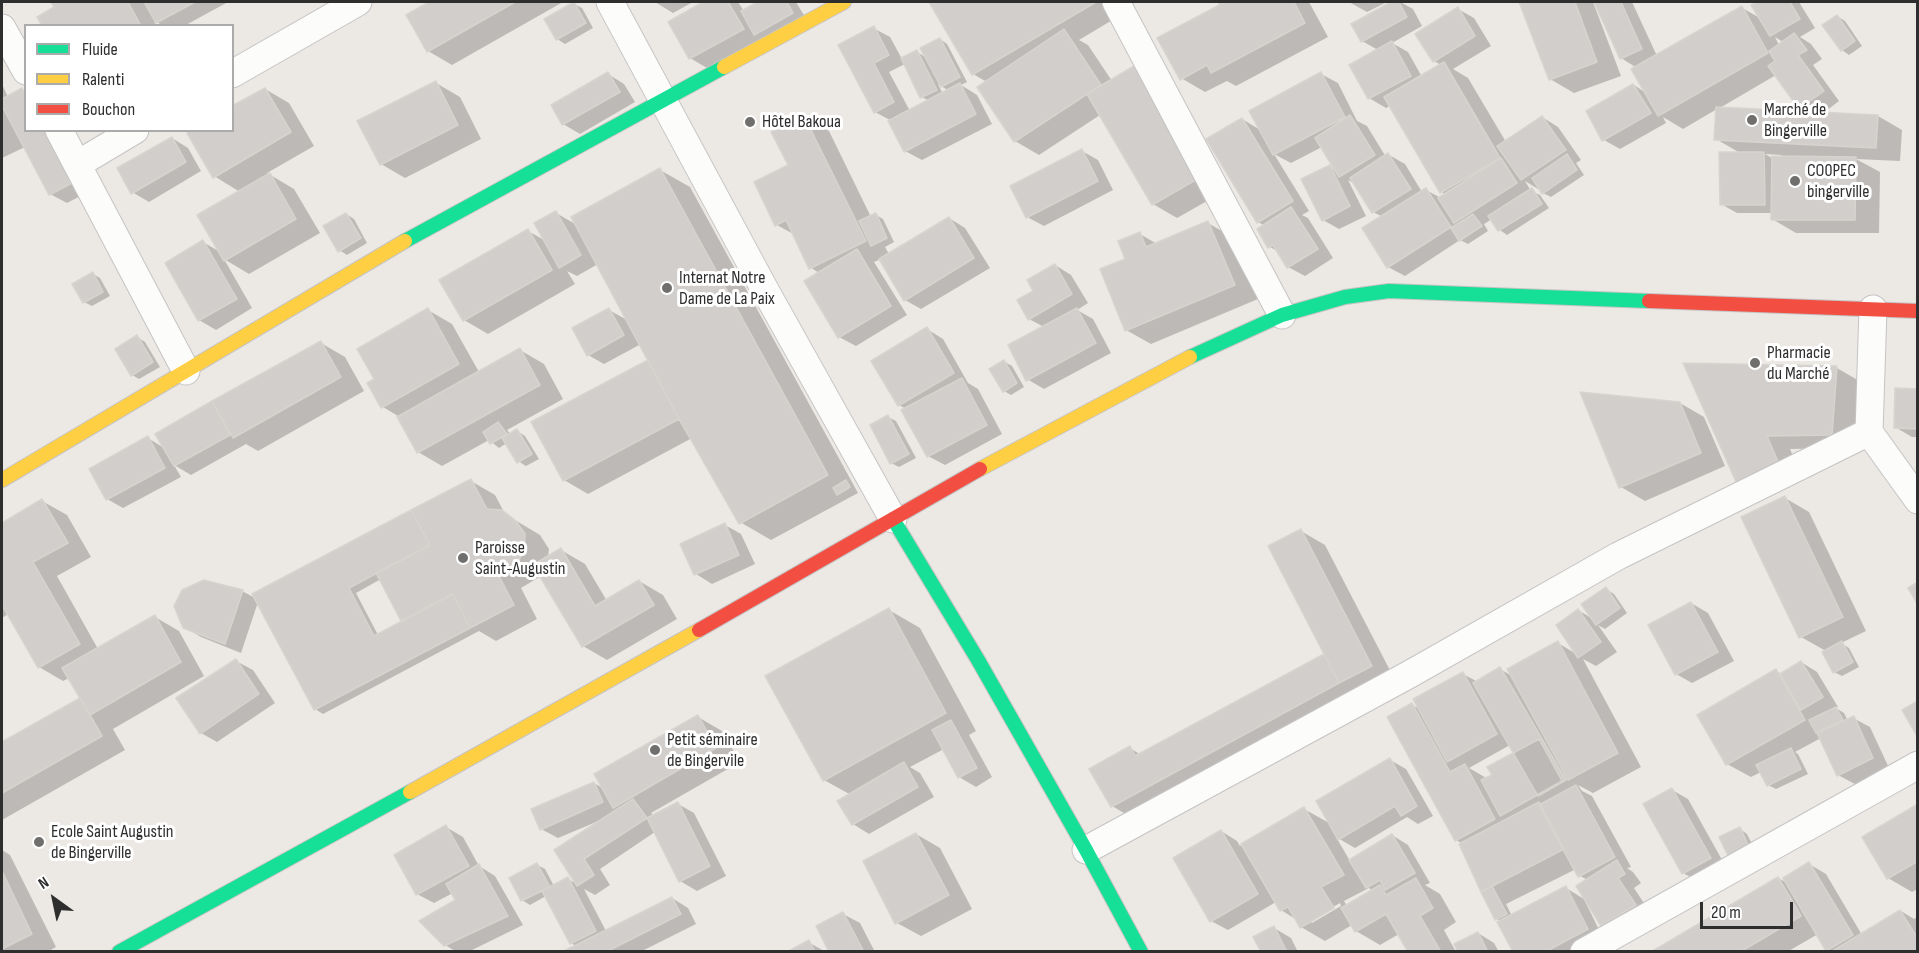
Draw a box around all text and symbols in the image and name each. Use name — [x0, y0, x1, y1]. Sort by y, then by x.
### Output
legend — [24, 24, 234, 132]
text: Fluide — [82, 39, 118, 60]
text: Ralenti — [82, 69, 124, 90]
text: Bouchon — [82, 99, 135, 120]
place label: Marché de Bingerville — [1764, 99, 1827, 142]
place label: Hôtel Bakoua — [762, 111, 841, 133]
marker: Marché de Bingerville — [1745, 113, 1759, 127]
marker: Hôtel Bakoua — [743, 115, 757, 129]
place label: CO0PEC bingerville — [1807, 160, 1869, 202]
marker: CO0PEC bingerville — [1788, 174, 1802, 188]
place label: Internat Notre Dame de La Paix — [679, 267, 775, 310]
marker: Internat Notre Dame de La Paix — [660, 281, 674, 295]
place label: Pharmacie du Marché — [1767, 342, 1831, 385]
marker: Pharmacie du Marché — [1748, 356, 1762, 370]
place label: Paroisse Saint-Augustin — [475, 537, 565, 580]
marker: Paroisse Saint-Augustin — [456, 551, 470, 565]
place label: Petit séminaire de Bingervile — [667, 729, 758, 771]
marker: Petit séminaire de Bingervile — [648, 743, 662, 757]
place label: Ecole Saint Augustin de Bingerville — [51, 821, 173, 864]
marker: Ecole Saint Augustin de Bingerville — [32, 835, 46, 849]
north arrow — [24, 869, 84, 929]
text: N — [35, 873, 53, 894]
scale bar — [1703, 890, 1796, 928]
text: 20 m — [1711, 902, 1741, 923]

